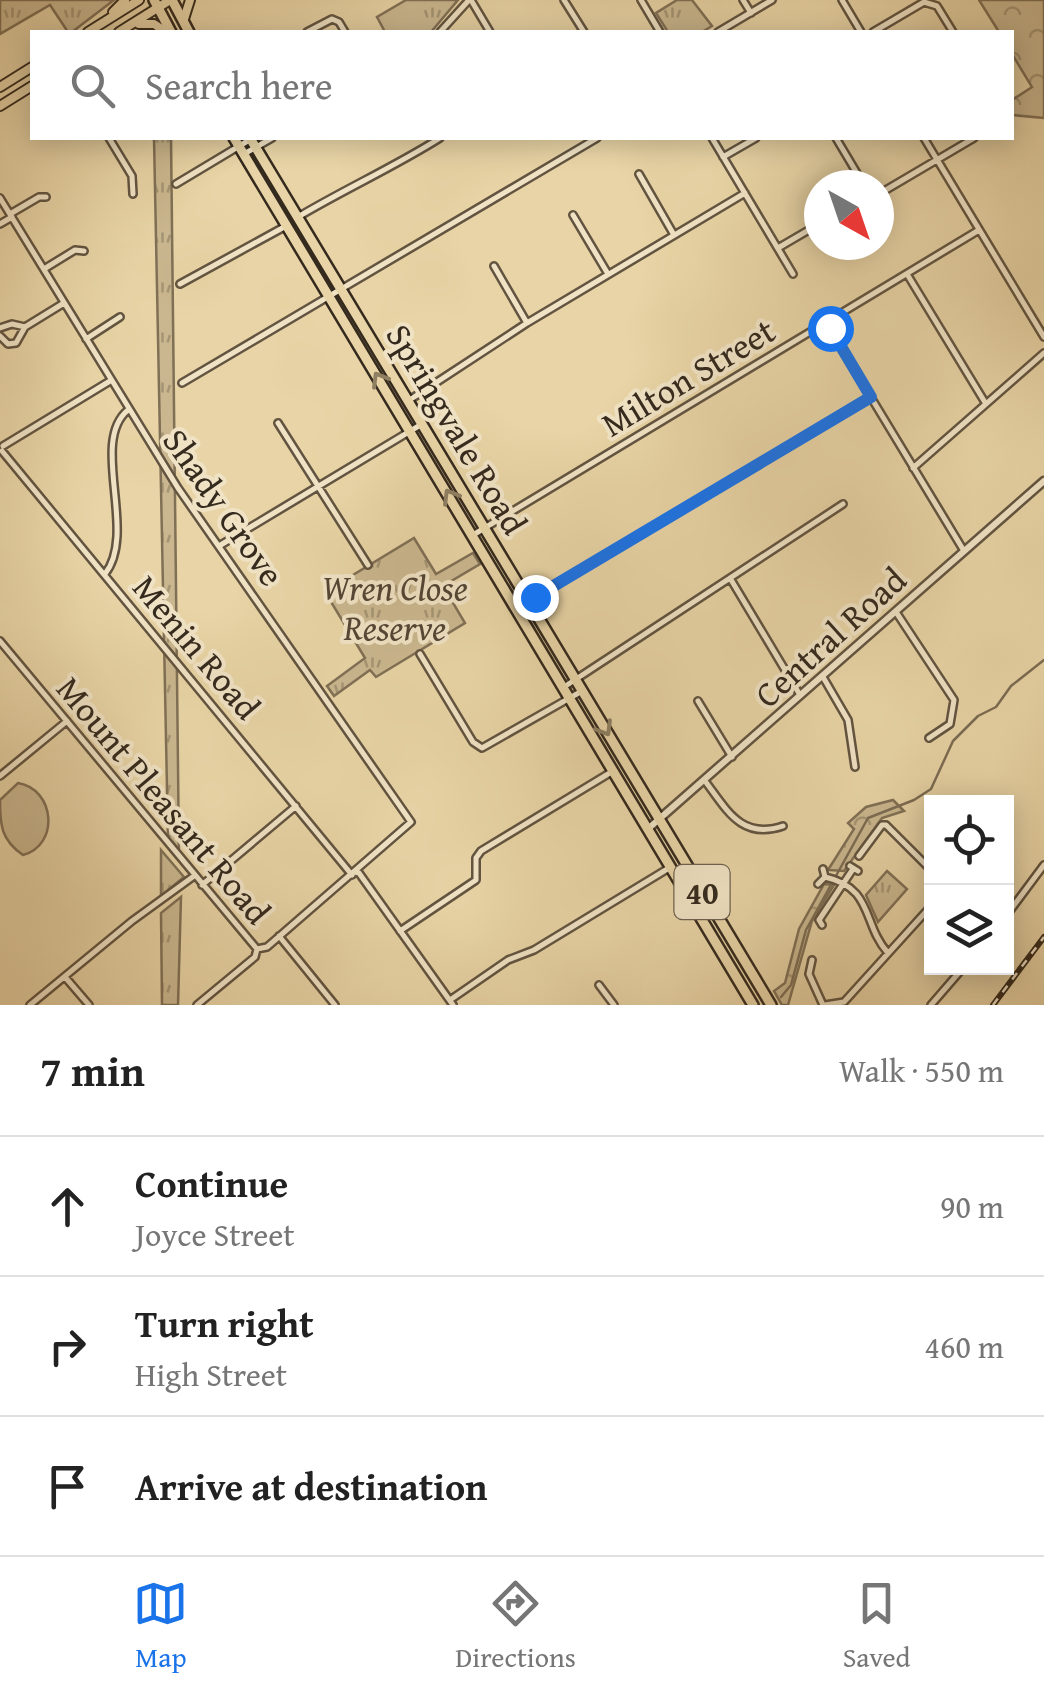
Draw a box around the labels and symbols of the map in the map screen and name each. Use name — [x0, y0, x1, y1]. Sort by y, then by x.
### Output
north arrow — [804, 170, 894, 260]
street label: Milton Street — [592, 305, 784, 449]
route start — [808, 306, 854, 352]
street label: Springvale Road — [374, 314, 540, 544]
one-way arrow — [372, 372, 391, 390]
street label: Shady Grove — [151, 418, 297, 596]
one-way arrow — [443, 489, 462, 507]
street label: Central Road — [743, 555, 917, 719]
park label: Wren Close Reserve — [322, 562, 468, 653]
street label: Menin Road — [121, 564, 273, 731]
route end — [513, 575, 559, 621]
street label: Mount Pleasant Road — [45, 665, 283, 935]
one-way arrow — [593, 718, 612, 736]
road number: 40 — [674, 865, 730, 919]

